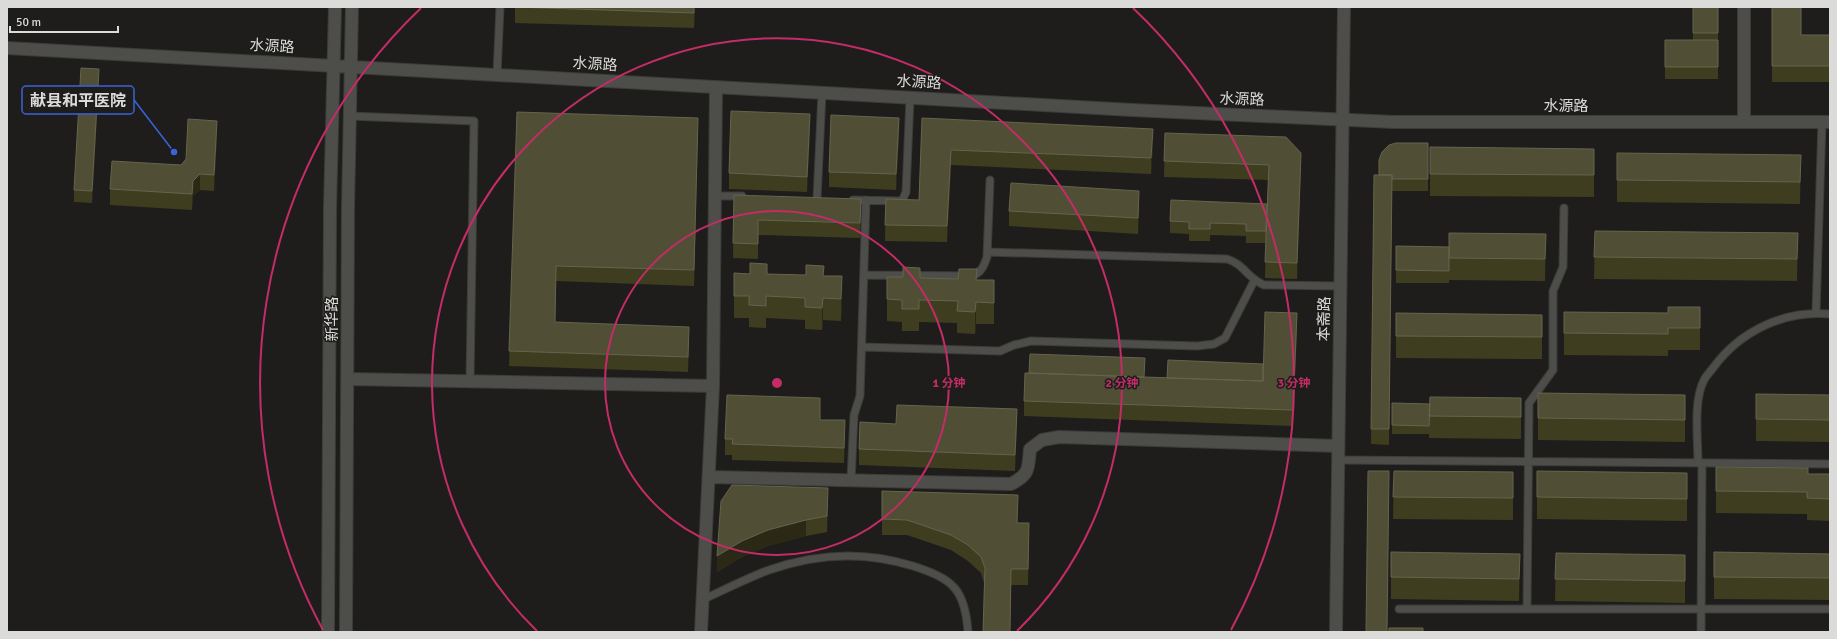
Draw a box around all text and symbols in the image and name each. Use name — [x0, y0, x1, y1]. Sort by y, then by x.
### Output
scale bar — [10, 8, 118, 34]
text: 50 m — [16, 15, 41, 30]
street label: 水源路 — [249, 36, 295, 56]
street label: 水源路 — [572, 54, 618, 74]
street label: 水源路 — [896, 72, 942, 92]
callout: 献县和平医院 — [22, 86, 134, 114]
street label: 水源路 — [1219, 89, 1265, 109]
text: 献县和平医院 — [30, 91, 126, 111]
street label: 水源路 — [1543, 97, 1589, 115]
street label: 新华路 — [323, 296, 341, 342]
street label: 本斋路 — [1315, 296, 1333, 342]
centre of rings — [770, 376, 784, 390]
text: 1 分钟 — [932, 376, 966, 391]
text: 2 分钟 — [1105, 376, 1139, 391]
text: 3 分钟 — [1277, 376, 1311, 391]

